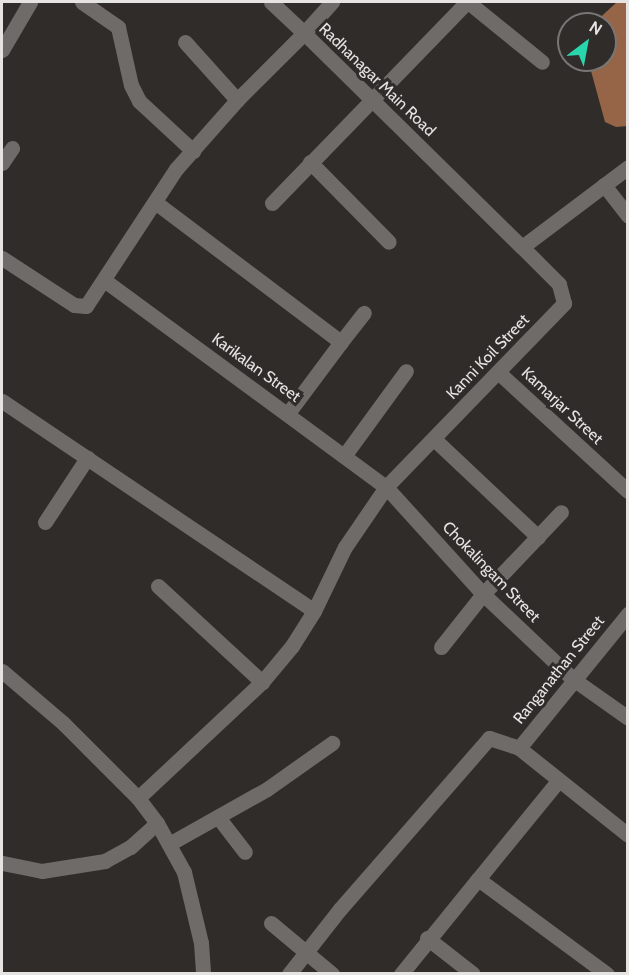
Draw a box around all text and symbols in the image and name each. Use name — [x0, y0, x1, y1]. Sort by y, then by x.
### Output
north arrow — [557, 12, 617, 72]
text: N — [586, 17, 606, 39]
street label: Radhanagar Main Road — [315, 19, 439, 141]
street label: Kanni Koil Street — [443, 310, 533, 404]
street label: Karikalan Street — [208, 329, 304, 407]
street label: Kamarjar Street — [517, 363, 607, 449]
street label: Chokalingam Street — [438, 518, 544, 626]
street label: Ranganathan Street — [509, 612, 609, 728]

